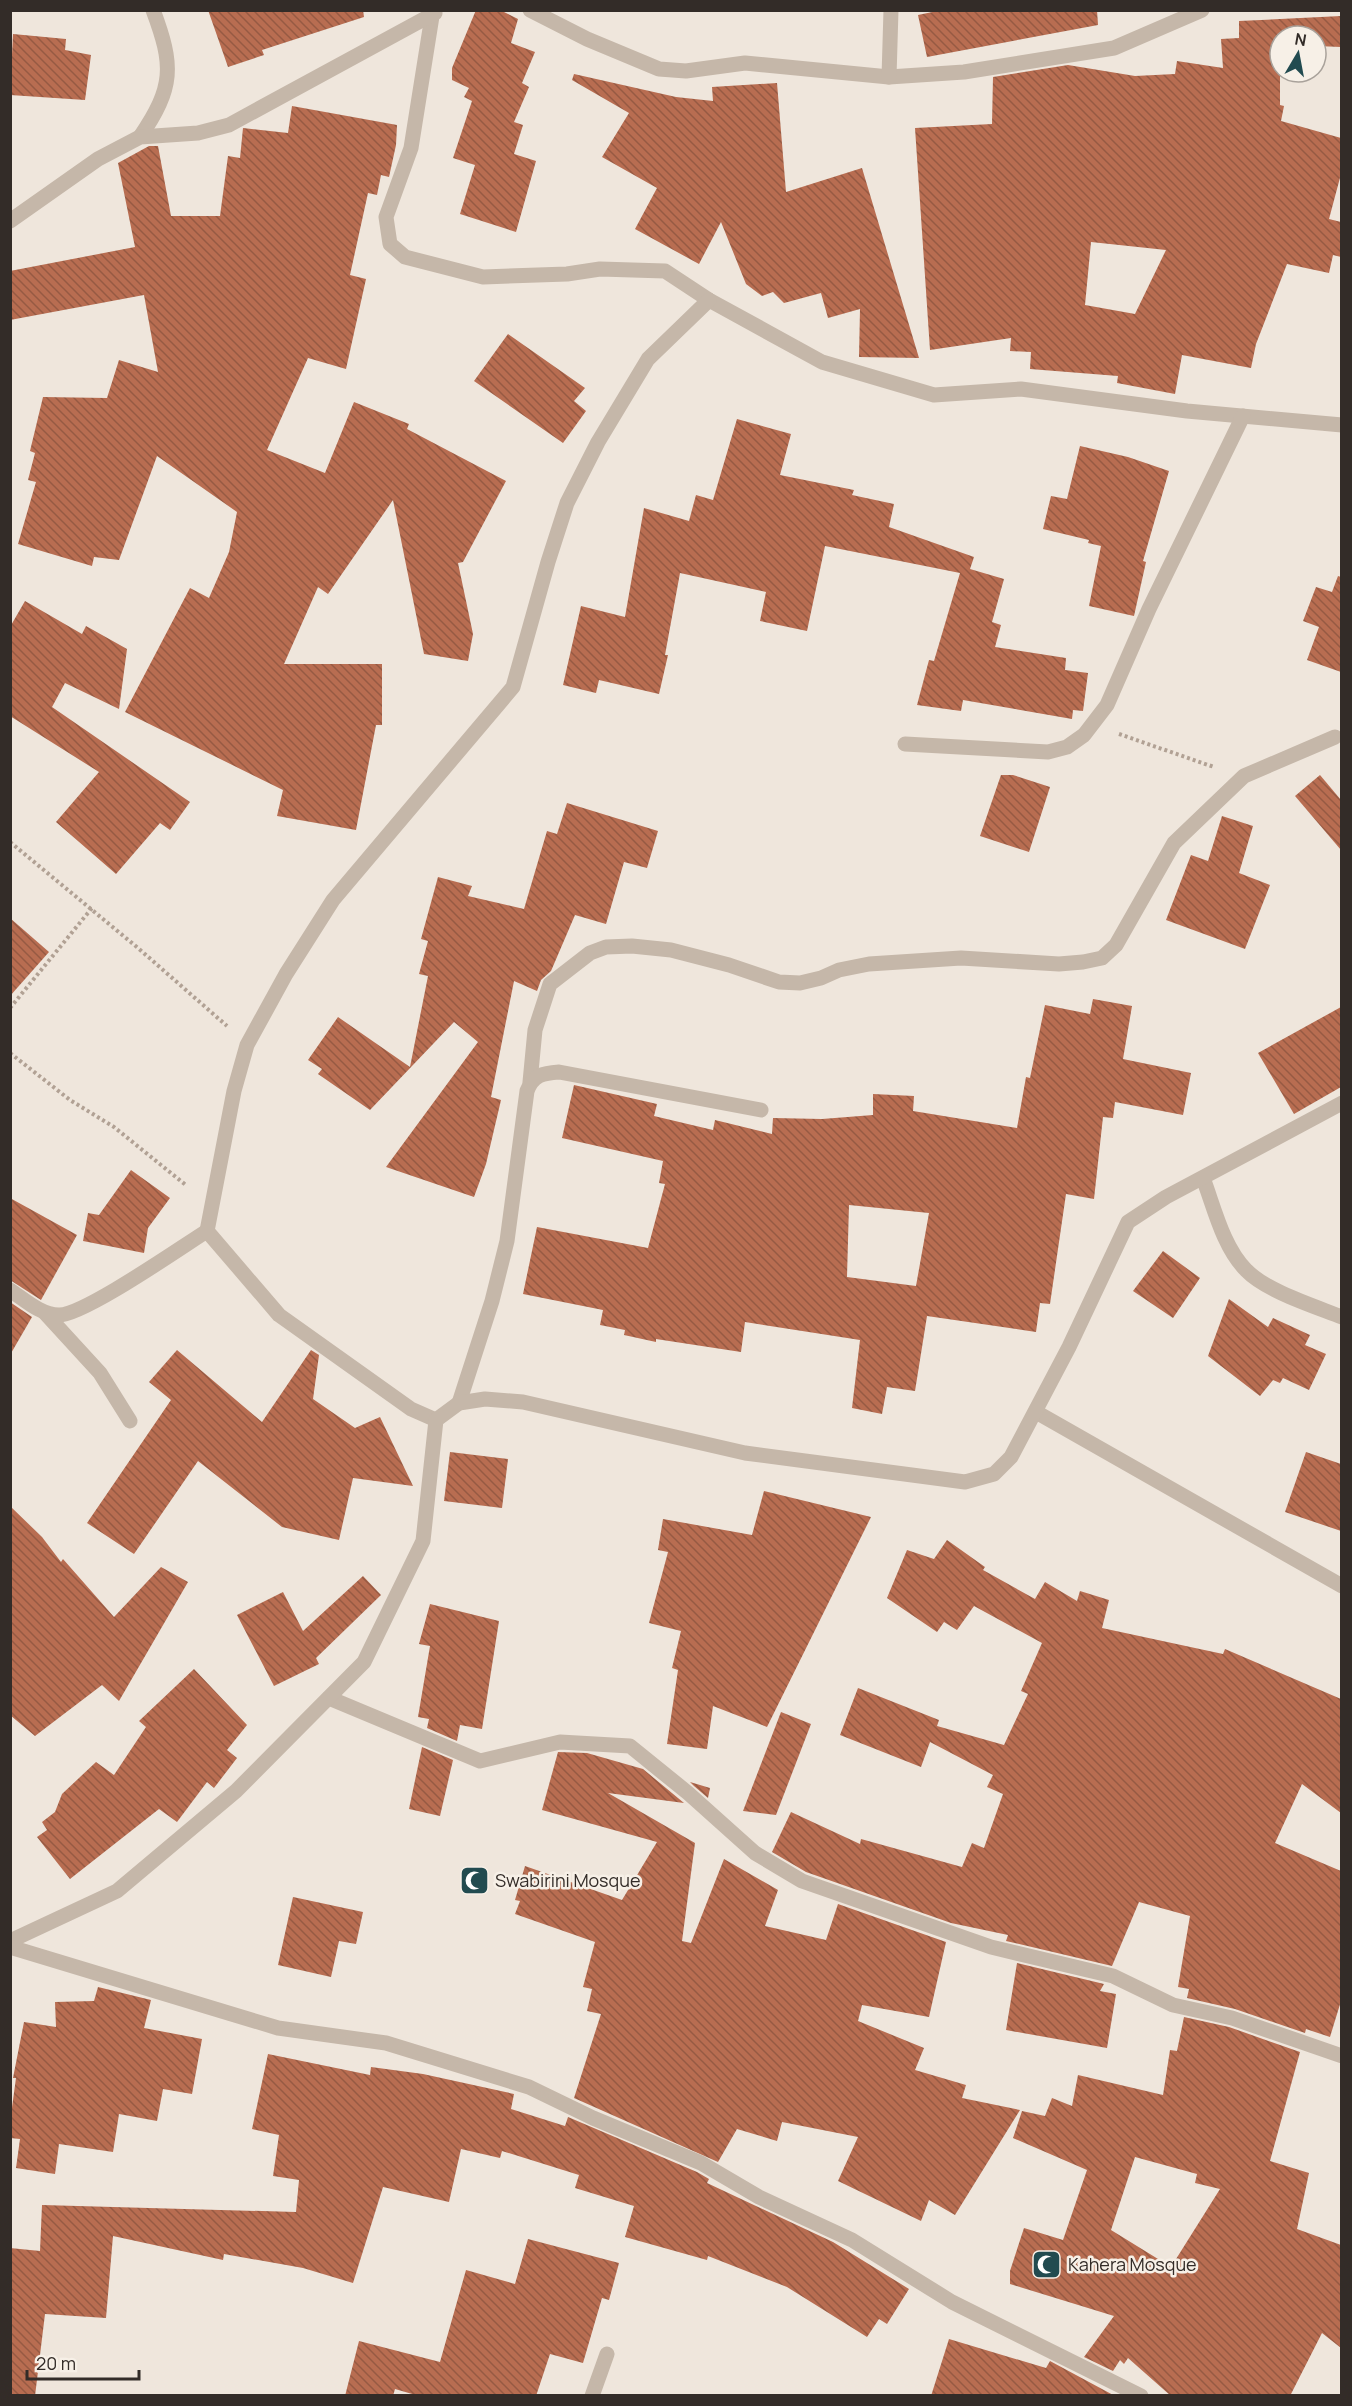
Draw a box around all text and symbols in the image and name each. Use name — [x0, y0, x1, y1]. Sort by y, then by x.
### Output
north arrow — [1268, 24, 1328, 84]
text: N — [1293, 27, 1308, 51]
mosque icon: Swabirini Mosque — [458, 1865, 490, 1897]
place label: Swabirini Mosque — [495, 1868, 640, 1892]
mosque icon: Kahera Mosque — [1031, 2249, 1063, 2281]
place label: Kahera Mosque — [1068, 2252, 1197, 2276]
scale bar — [27, 2343, 140, 2381]
text: 20 m — [36, 2351, 76, 2375]

